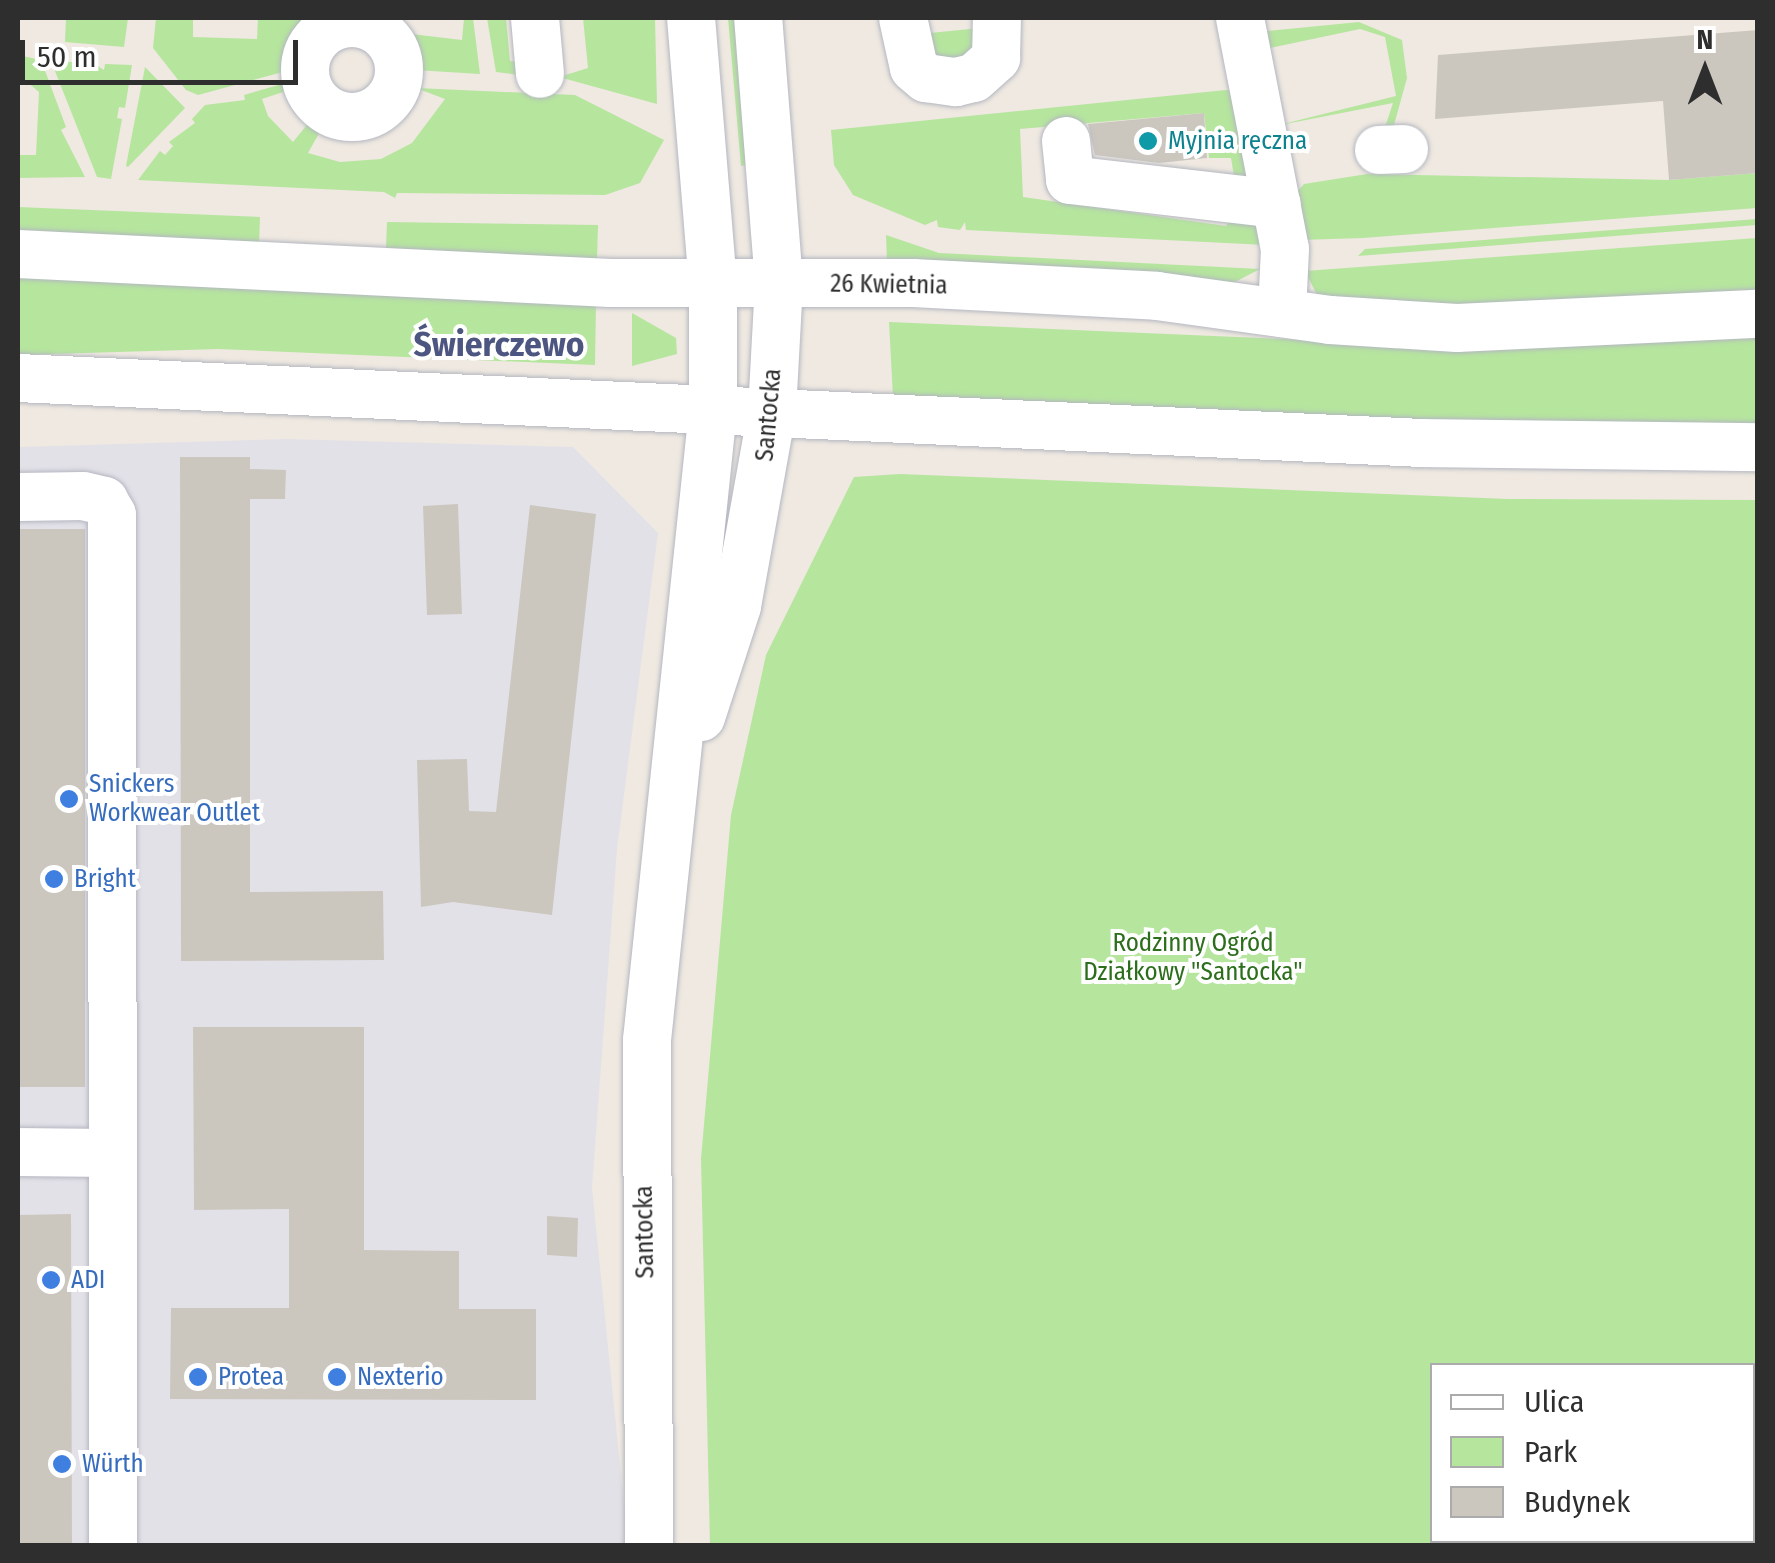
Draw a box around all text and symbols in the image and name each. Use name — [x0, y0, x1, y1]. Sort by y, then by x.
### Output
scale bar — [25, 20, 302, 82]
north arrow — [1655, 20, 1755, 120]
text: N — [1697, 23, 1713, 56]
text: 50 m — [37, 39, 97, 75]
place label: Myjnia ręczna — [1168, 126, 1307, 156]
marker: Myjnia ręczna — [1137, 130, 1159, 152]
street label: 26 Kwietnia — [830, 269, 948, 301]
district label: Świerczewo — [414, 323, 584, 365]
street label: Santocka — [750, 367, 788, 463]
place label: Snickers Workwear Outlet — [89, 770, 260, 829]
marker: Snickers Workwear Outlet — [58, 788, 80, 810]
place label: Bright — [74, 864, 136, 894]
marker: Bright — [43, 868, 65, 890]
park label: Rodzinny Ogród Działkowy "Santocka" — [1083, 929, 1303, 988]
street label: Santocka — [629, 1185, 661, 1279]
place label: ADI — [71, 1265, 105, 1295]
marker: ADI — [40, 1269, 62, 1291]
place label: Protea — [218, 1362, 284, 1392]
place label: Nexterio — [357, 1362, 444, 1392]
legend — [1430, 1363, 1755, 1543]
marker: Protea — [187, 1366, 209, 1388]
marker: Nexterio — [326, 1366, 348, 1388]
text: Ulica — [1524, 1384, 1584, 1420]
text: Park — [1524, 1434, 1577, 1470]
place label: Würth — [82, 1449, 144, 1479]
marker: Würth — [51, 1453, 73, 1475]
text: Budynek — [1524, 1484, 1630, 1520]

